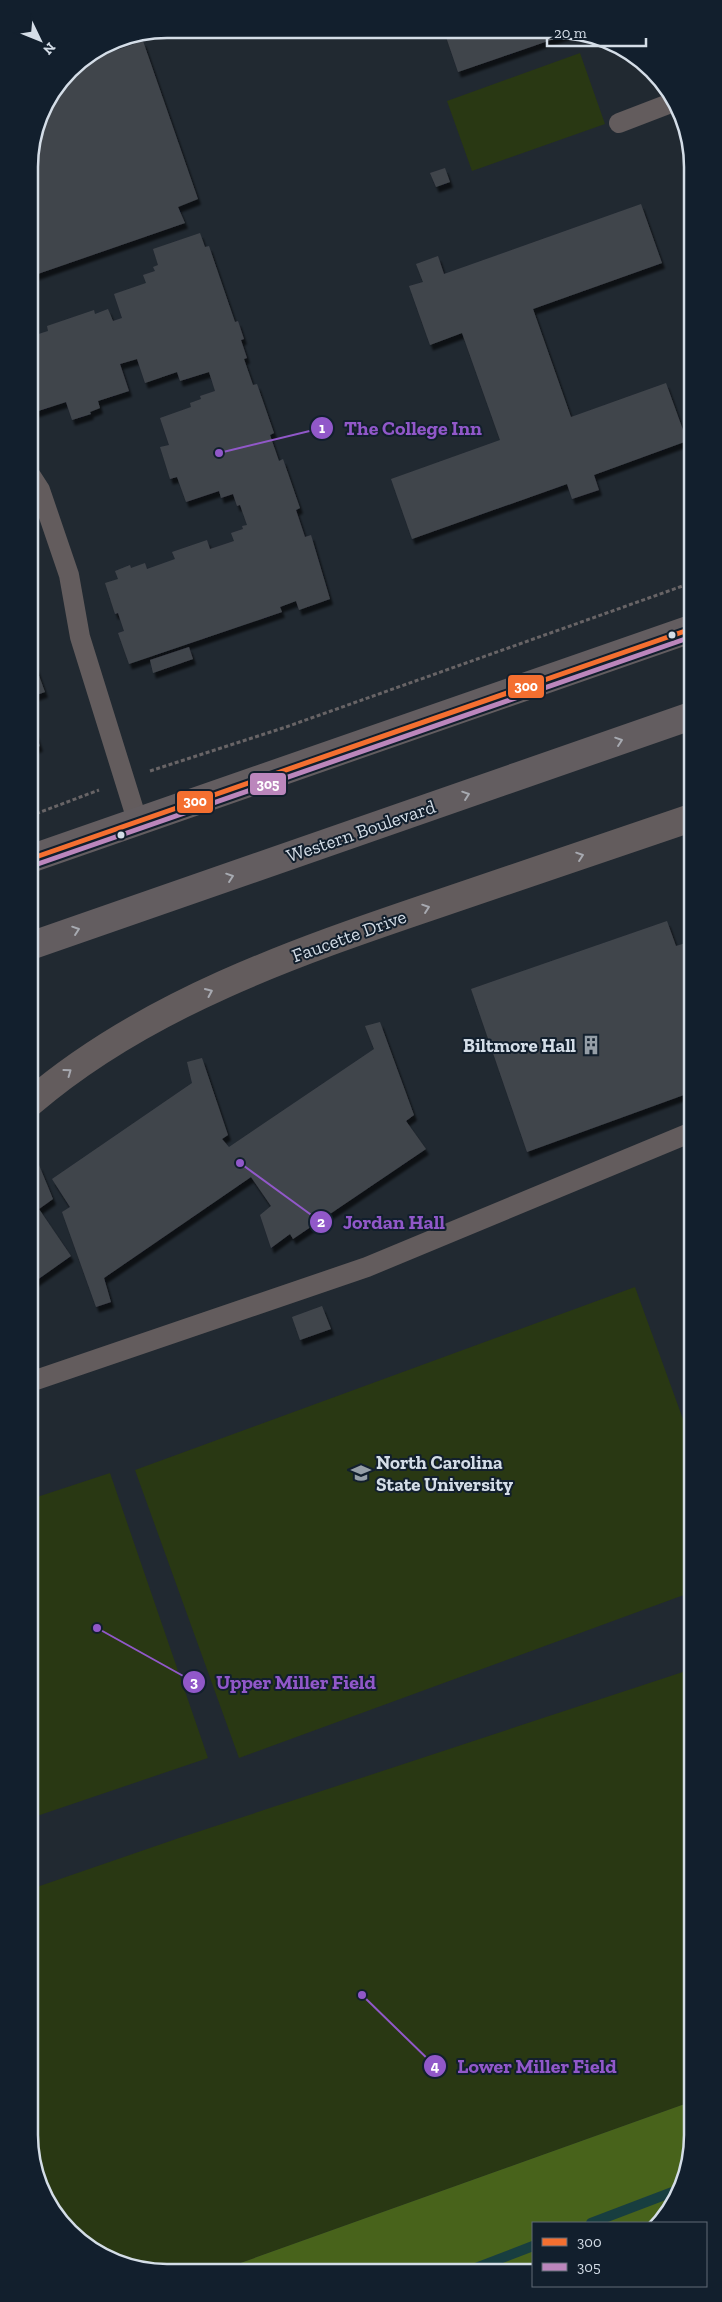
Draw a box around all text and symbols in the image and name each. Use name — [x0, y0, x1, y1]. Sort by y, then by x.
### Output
north arrow — [15, 15, 65, 65]
scale bar — [547, 15, 646, 47]
text: 20 m — [554, 24, 587, 42]
text: N — [39, 39, 59, 58]
callout: The College Inn — [309, 410, 492, 445]
text: The College Inn — [344, 416, 482, 440]
text: 1 — [319, 419, 325, 437]
unlabelled marker — [667, 630, 677, 640]
line badge: 300 — [507, 674, 545, 699]
text: 300 — [514, 678, 538, 695]
one-way arrow — [614, 737, 623, 747]
line badge: 305 — [249, 772, 287, 796]
text: 305 — [257, 776, 279, 793]
line badge: 300 — [176, 790, 214, 814]
one-way arrow — [461, 791, 469, 801]
text: 300 — [183, 793, 207, 810]
street label: Western Boulevard — [283, 795, 439, 867]
unlabelled marker — [116, 830, 126, 840]
one-way arrow — [575, 852, 583, 862]
one-way arrow — [225, 873, 233, 883]
one-way arrow — [421, 904, 429, 914]
street label: Faucette Drive — [289, 905, 409, 967]
one-way arrow — [71, 926, 80, 936]
one-way arrow — [204, 988, 213, 999]
place label: Biltmore Hall — [463, 1034, 577, 1057]
building icon: Biltmore Hall — [580, 1034, 602, 1056]
one-way arrow — [62, 1069, 72, 1078]
callout: Jordan Hall — [308, 1204, 455, 1239]
text: Jordan Hall — [343, 1210, 445, 1234]
text: 2 — [317, 1213, 325, 1231]
place label: North Carolina State University — [376, 1451, 513, 1496]
school or university icon: North Carolina State University — [350, 1462, 372, 1484]
callout: Upper Miller Field — [181, 1665, 387, 1700]
text: Upper Miller Field — [216, 1670, 377, 1694]
text: 3 — [190, 1673, 198, 1691]
callout: Lower Miller Field — [422, 2049, 627, 2084]
text: Lower Miller Field — [457, 2054, 617, 2078]
text: 4 — [431, 2057, 440, 2075]
legend — [532, 2222, 707, 2287]
text: 300 — [577, 2233, 602, 2251]
text: 305 — [577, 2258, 601, 2276]

